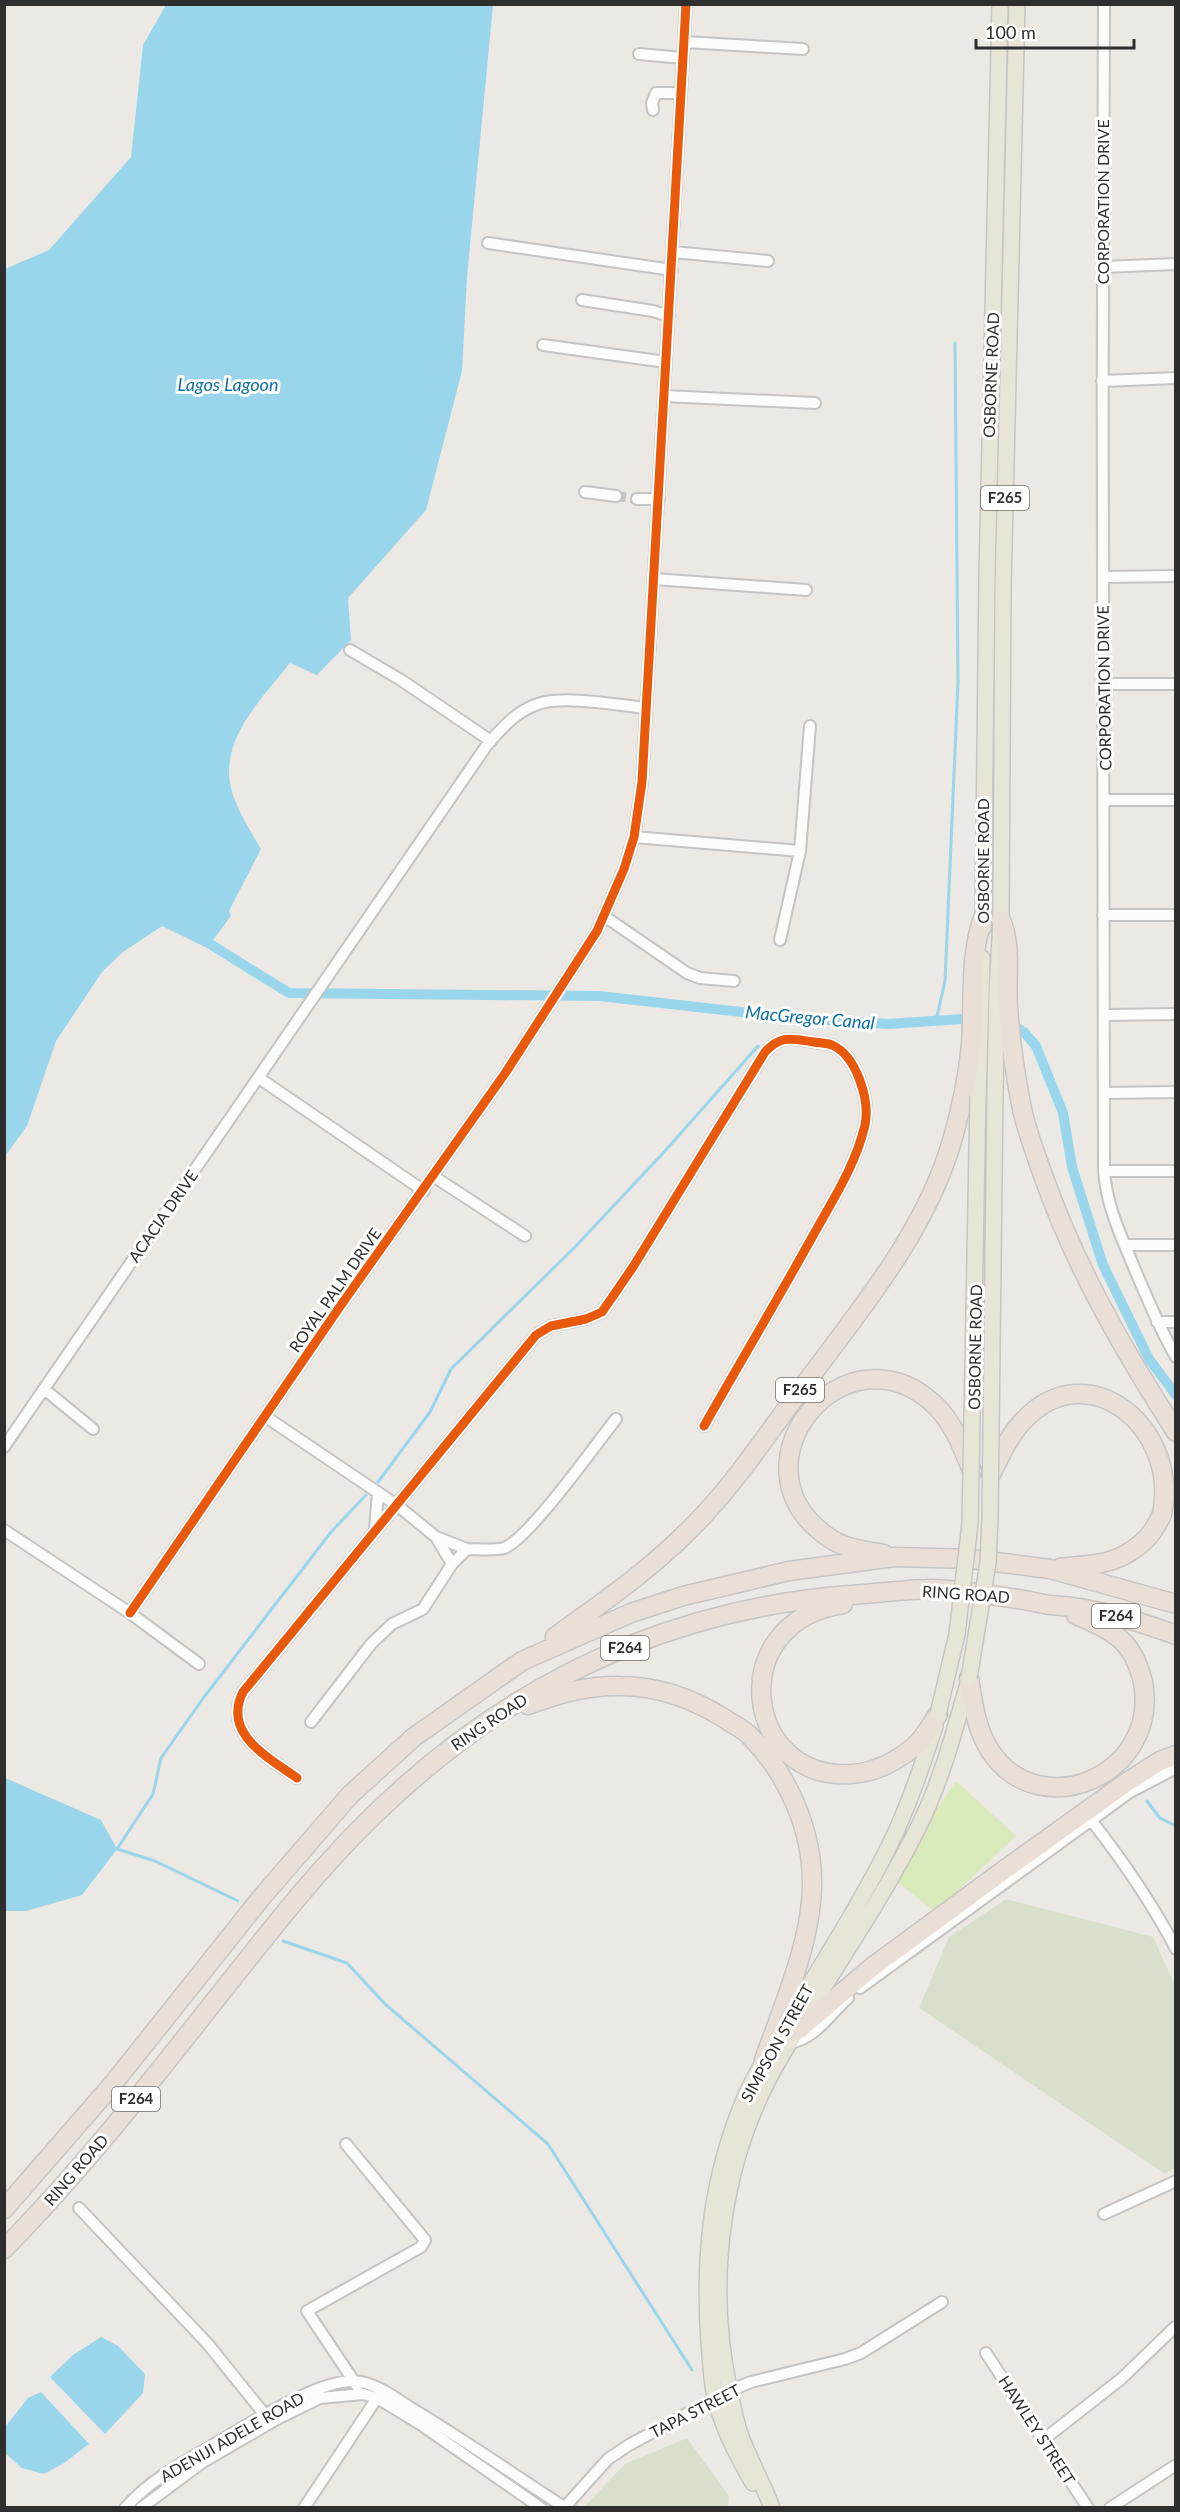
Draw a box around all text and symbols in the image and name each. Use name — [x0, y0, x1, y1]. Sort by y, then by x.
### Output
scale bar — [976, 12, 1134, 50]
text: 100 m — [985, 21, 1036, 43]
street label: CORPORATION DRIVE — [1093, 119, 1112, 285]
street label: OSBORNE ROAD — [979, 312, 1002, 438]
water label: Lagos Lagoon — [178, 373, 278, 395]
road number: F265 — [981, 486, 1029, 510]
street label: CORPORATION DRIVE — [1093, 605, 1114, 771]
street label: OSBORNE ROAD — [973, 798, 992, 924]
water label: MacGregor Canal — [744, 1000, 876, 1034]
street label: ACACIA DRIVE — [124, 1166, 201, 1265]
street label: ROYAL PALM DRIVE — [285, 1224, 385, 1355]
street label: OSBORNE ROAD — [964, 1284, 985, 1410]
road number: F265 — [776, 1378, 824, 1402]
street label: RING ROAD — [922, 1581, 1011, 1606]
road number: F264 — [1092, 1604, 1140, 1628]
road number: F264 — [601, 1636, 649, 1660]
street label: RING ROAD — [447, 1689, 530, 1754]
street label: SIMPSON STREET — [736, 1980, 817, 2105]
road number: F264 — [112, 2087, 160, 2111]
street label: RING ROAD — [40, 2130, 112, 2209]
street label: HAWLEY STREET — [995, 2372, 1080, 2488]
street label: TAPA STREET — [647, 2379, 743, 2441]
street label: ADENIJI ADELE ROAD — [156, 2388, 307, 2486]

